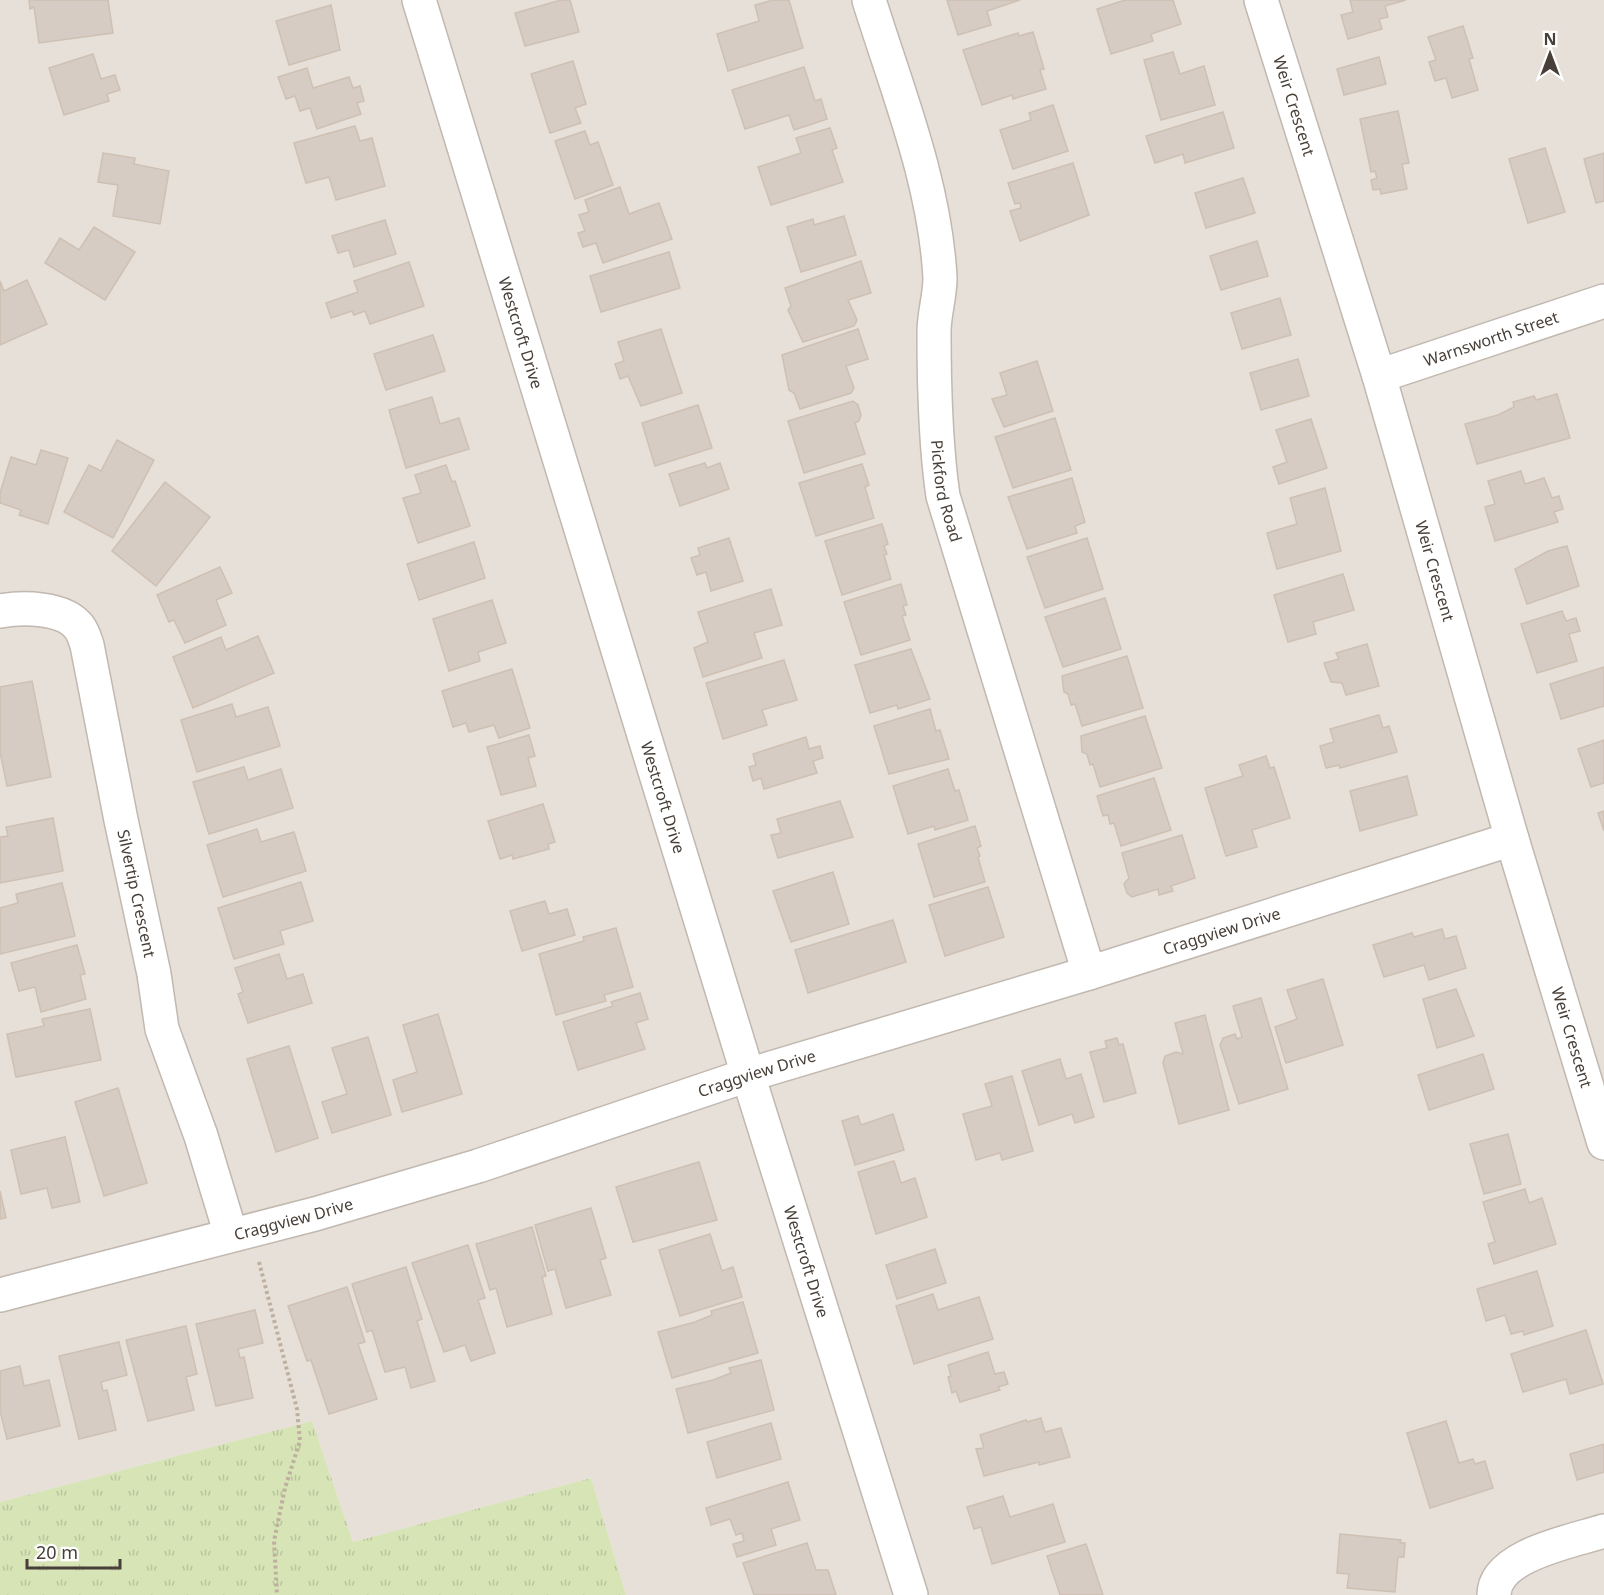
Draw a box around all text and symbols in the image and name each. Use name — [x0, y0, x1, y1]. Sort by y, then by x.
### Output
north arrow — [1520, 24, 1580, 84]
text: N — [1543, 28, 1557, 50]
street label: Weir Crescent — [1268, 53, 1320, 159]
street label: Westcroft Drive — [493, 274, 548, 391]
street label: Warnsworth Street — [1421, 306, 1562, 371]
street label: Pickford Road — [926, 439, 967, 545]
street label: Weir Crescent — [1410, 518, 1460, 624]
street label: Westcroft Drive — [636, 739, 691, 856]
street label: Silvertip Crescent — [112, 827, 161, 960]
street label: Craggview Drive — [1160, 902, 1283, 960]
street label: Weir Crescent — [1546, 984, 1598, 1090]
street label: Craggview Drive — [695, 1044, 818, 1102]
street label: Craggview Drive — [231, 1192, 355, 1245]
street label: Westcroft Drive — [779, 1203, 834, 1320]
scale bar — [27, 1532, 120, 1570]
text: 20 m — [36, 1540, 78, 1564]

